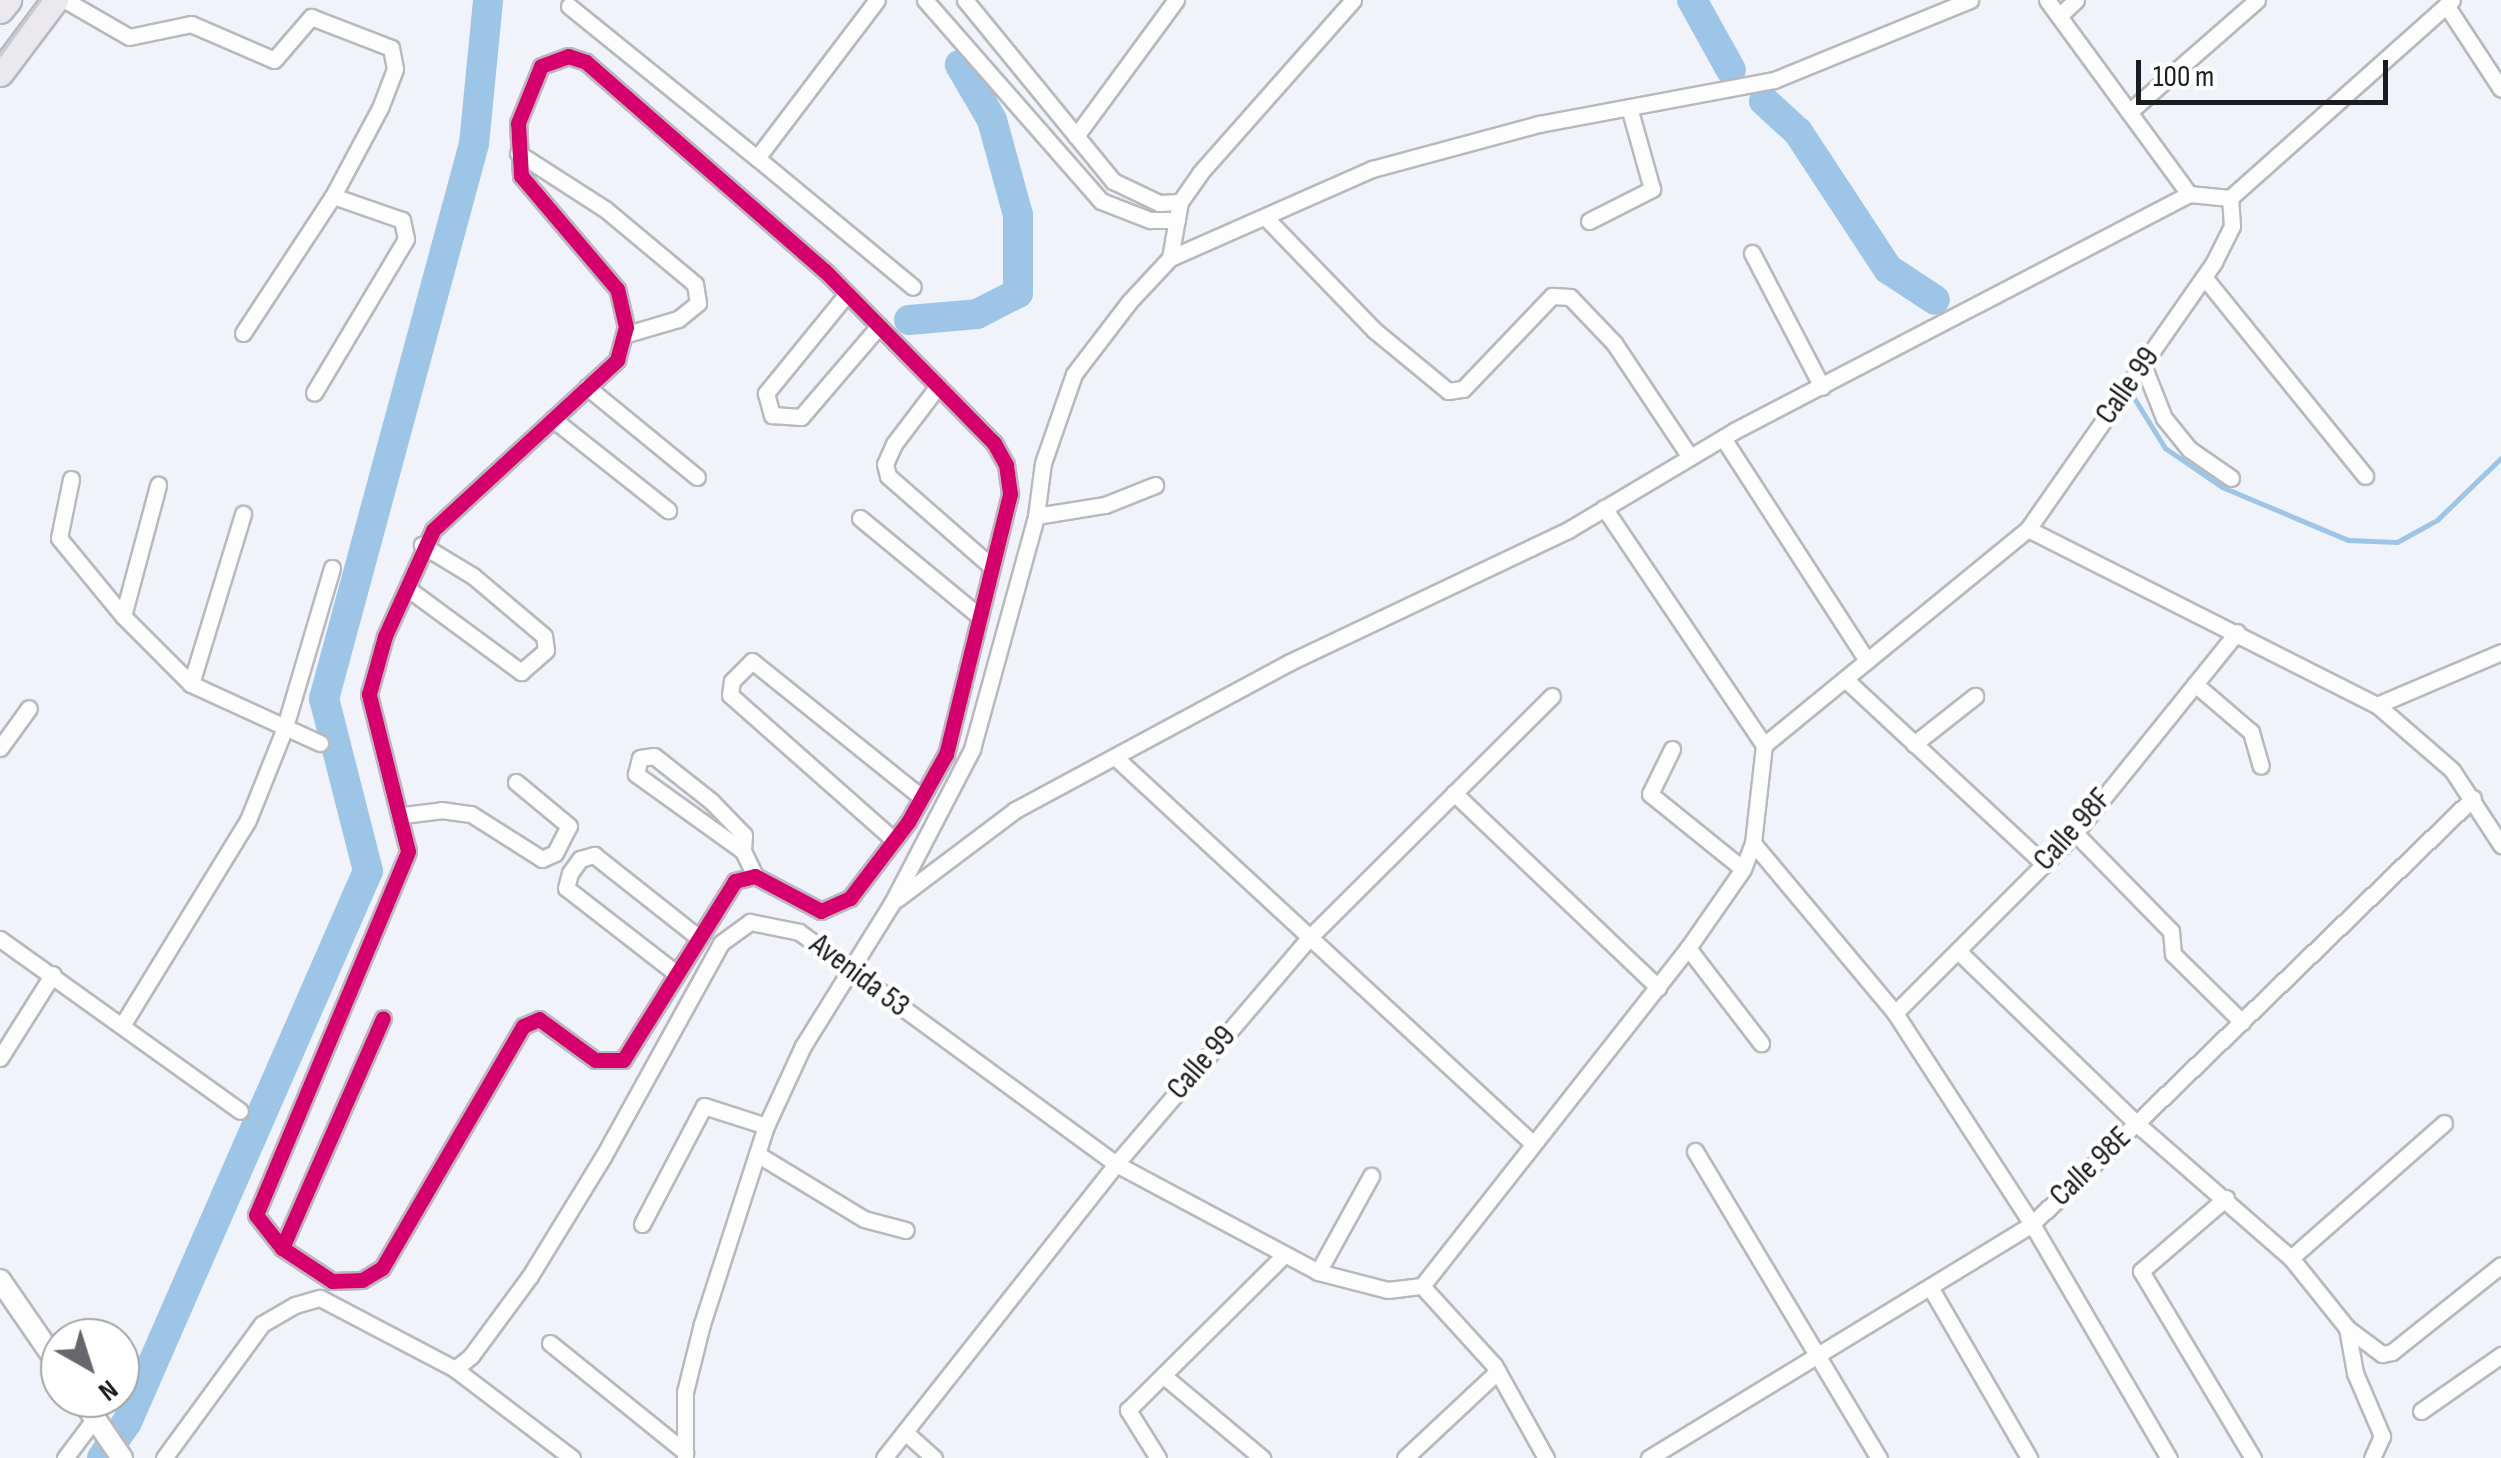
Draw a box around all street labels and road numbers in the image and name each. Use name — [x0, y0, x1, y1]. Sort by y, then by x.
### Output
street label: Calle 99 — [2088, 340, 2168, 432]
street label: Calle 98F — [2026, 781, 2120, 879]
street label: Avenida 53 — [802, 926, 916, 1026]
street label: Calle 99 — [1159, 1018, 1245, 1108]
street label: Calle 98E — [2042, 1119, 2140, 1215]

